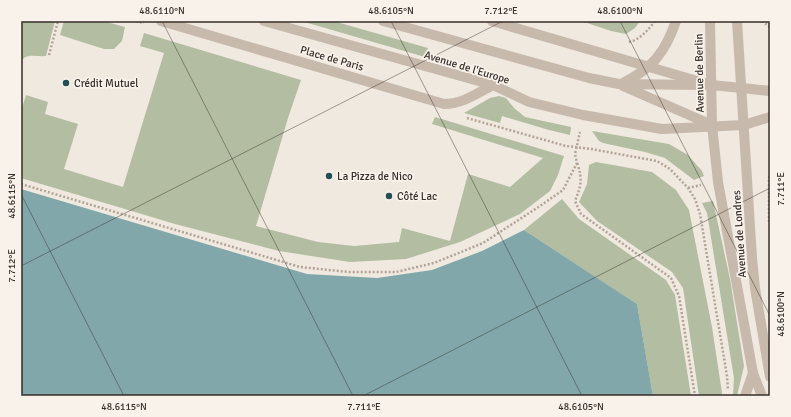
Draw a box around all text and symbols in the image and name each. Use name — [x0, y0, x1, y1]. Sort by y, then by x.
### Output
text: 48.6110°N — [139, 5, 185, 17]
text: 48.6105°N — [368, 5, 414, 17]
text: 7.712°E — [484, 5, 518, 17]
text: 48.6100°N — [597, 5, 643, 17]
street label: Avenue de Berlin — [692, 33, 707, 113]
street label: Place de Paris — [299, 43, 365, 74]
street label: Avenue de l'Europe — [423, 48, 511, 87]
place label: Crédit Mutuel — [74, 77, 138, 90]
marker: Crédit Mutuel — [61, 78, 71, 88]
place label: La Pizza de Nico — [337, 170, 413, 183]
marker: La Pizza de Nico — [324, 171, 334, 181]
text: 7.711°E — [775, 172, 787, 206]
text: 48.6115°N — [6, 173, 18, 219]
place label: Côté Lac — [397, 190, 437, 203]
street label: Avenue de Londres — [730, 190, 749, 278]
marker: Côté Lac — [384, 191, 394, 201]
text: 7.712°E — [6, 249, 18, 283]
text: 48.6100°N — [775, 291, 787, 337]
text: 48.6115°N — [101, 401, 147, 413]
text: 7.711°E — [347, 401, 381, 413]
text: 48.6105°N — [558, 401, 604, 413]

